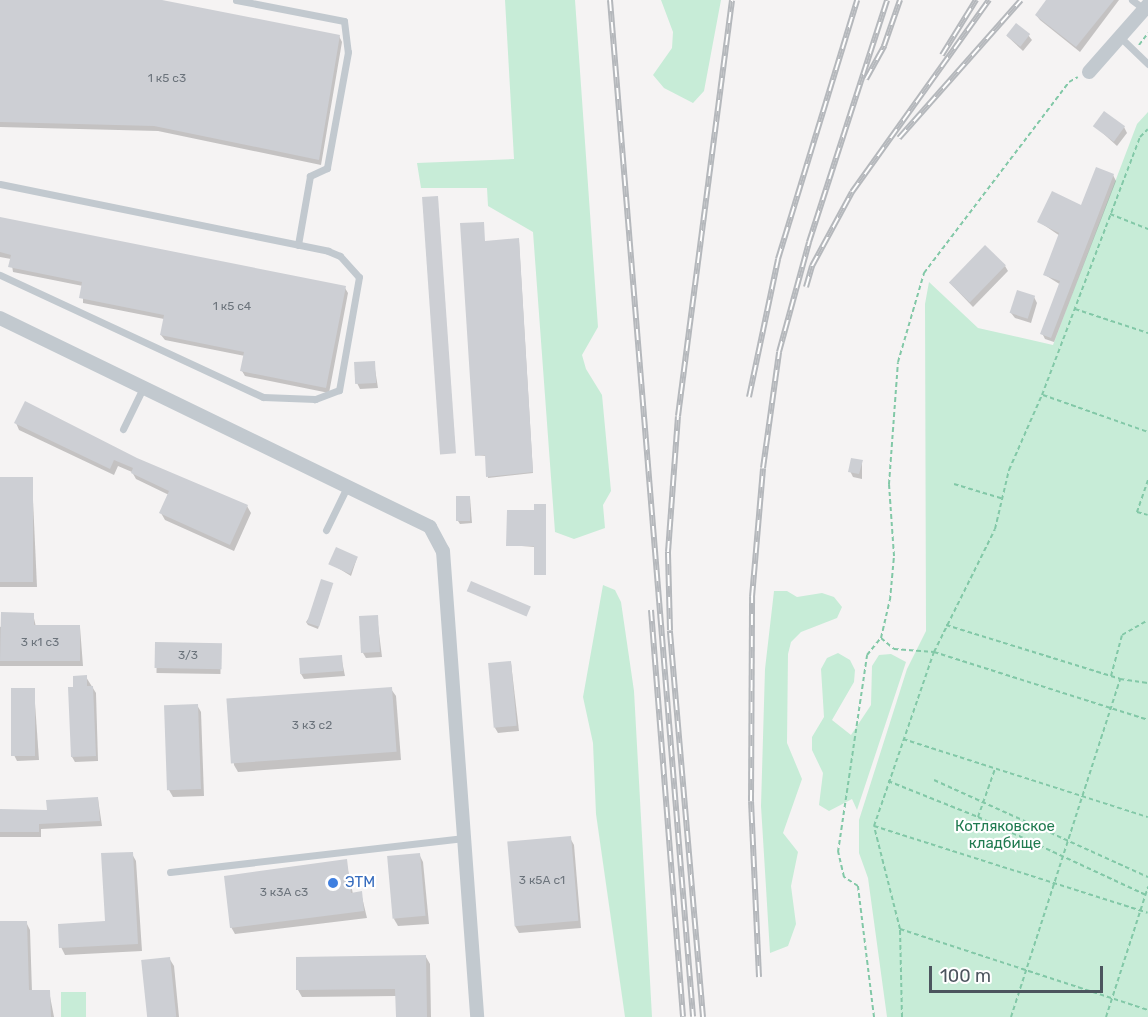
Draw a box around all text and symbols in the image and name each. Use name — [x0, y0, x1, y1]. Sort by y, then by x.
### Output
house number: 1 к5 с3 — [148, 72, 186, 86]
house number: 1 к5 с4 — [213, 300, 251, 314]
house number: 3 к1 с3 — [21, 636, 59, 650]
house number: 3/3 — [178, 649, 198, 663]
house number: 3 к3 с2 — [292, 719, 332, 733]
park label: Котляковское кладбище — [955, 817, 1055, 852]
place label: ЭТМ — [345, 874, 375, 892]
house number: 3 к5А с1 — [519, 874, 565, 888]
marker: ЭТМ — [326, 876, 340, 890]
house number: 3 к3А с3 — [260, 886, 308, 900]
scale bar — [932, 954, 1106, 992]
text: 100 m — [940, 965, 991, 987]

